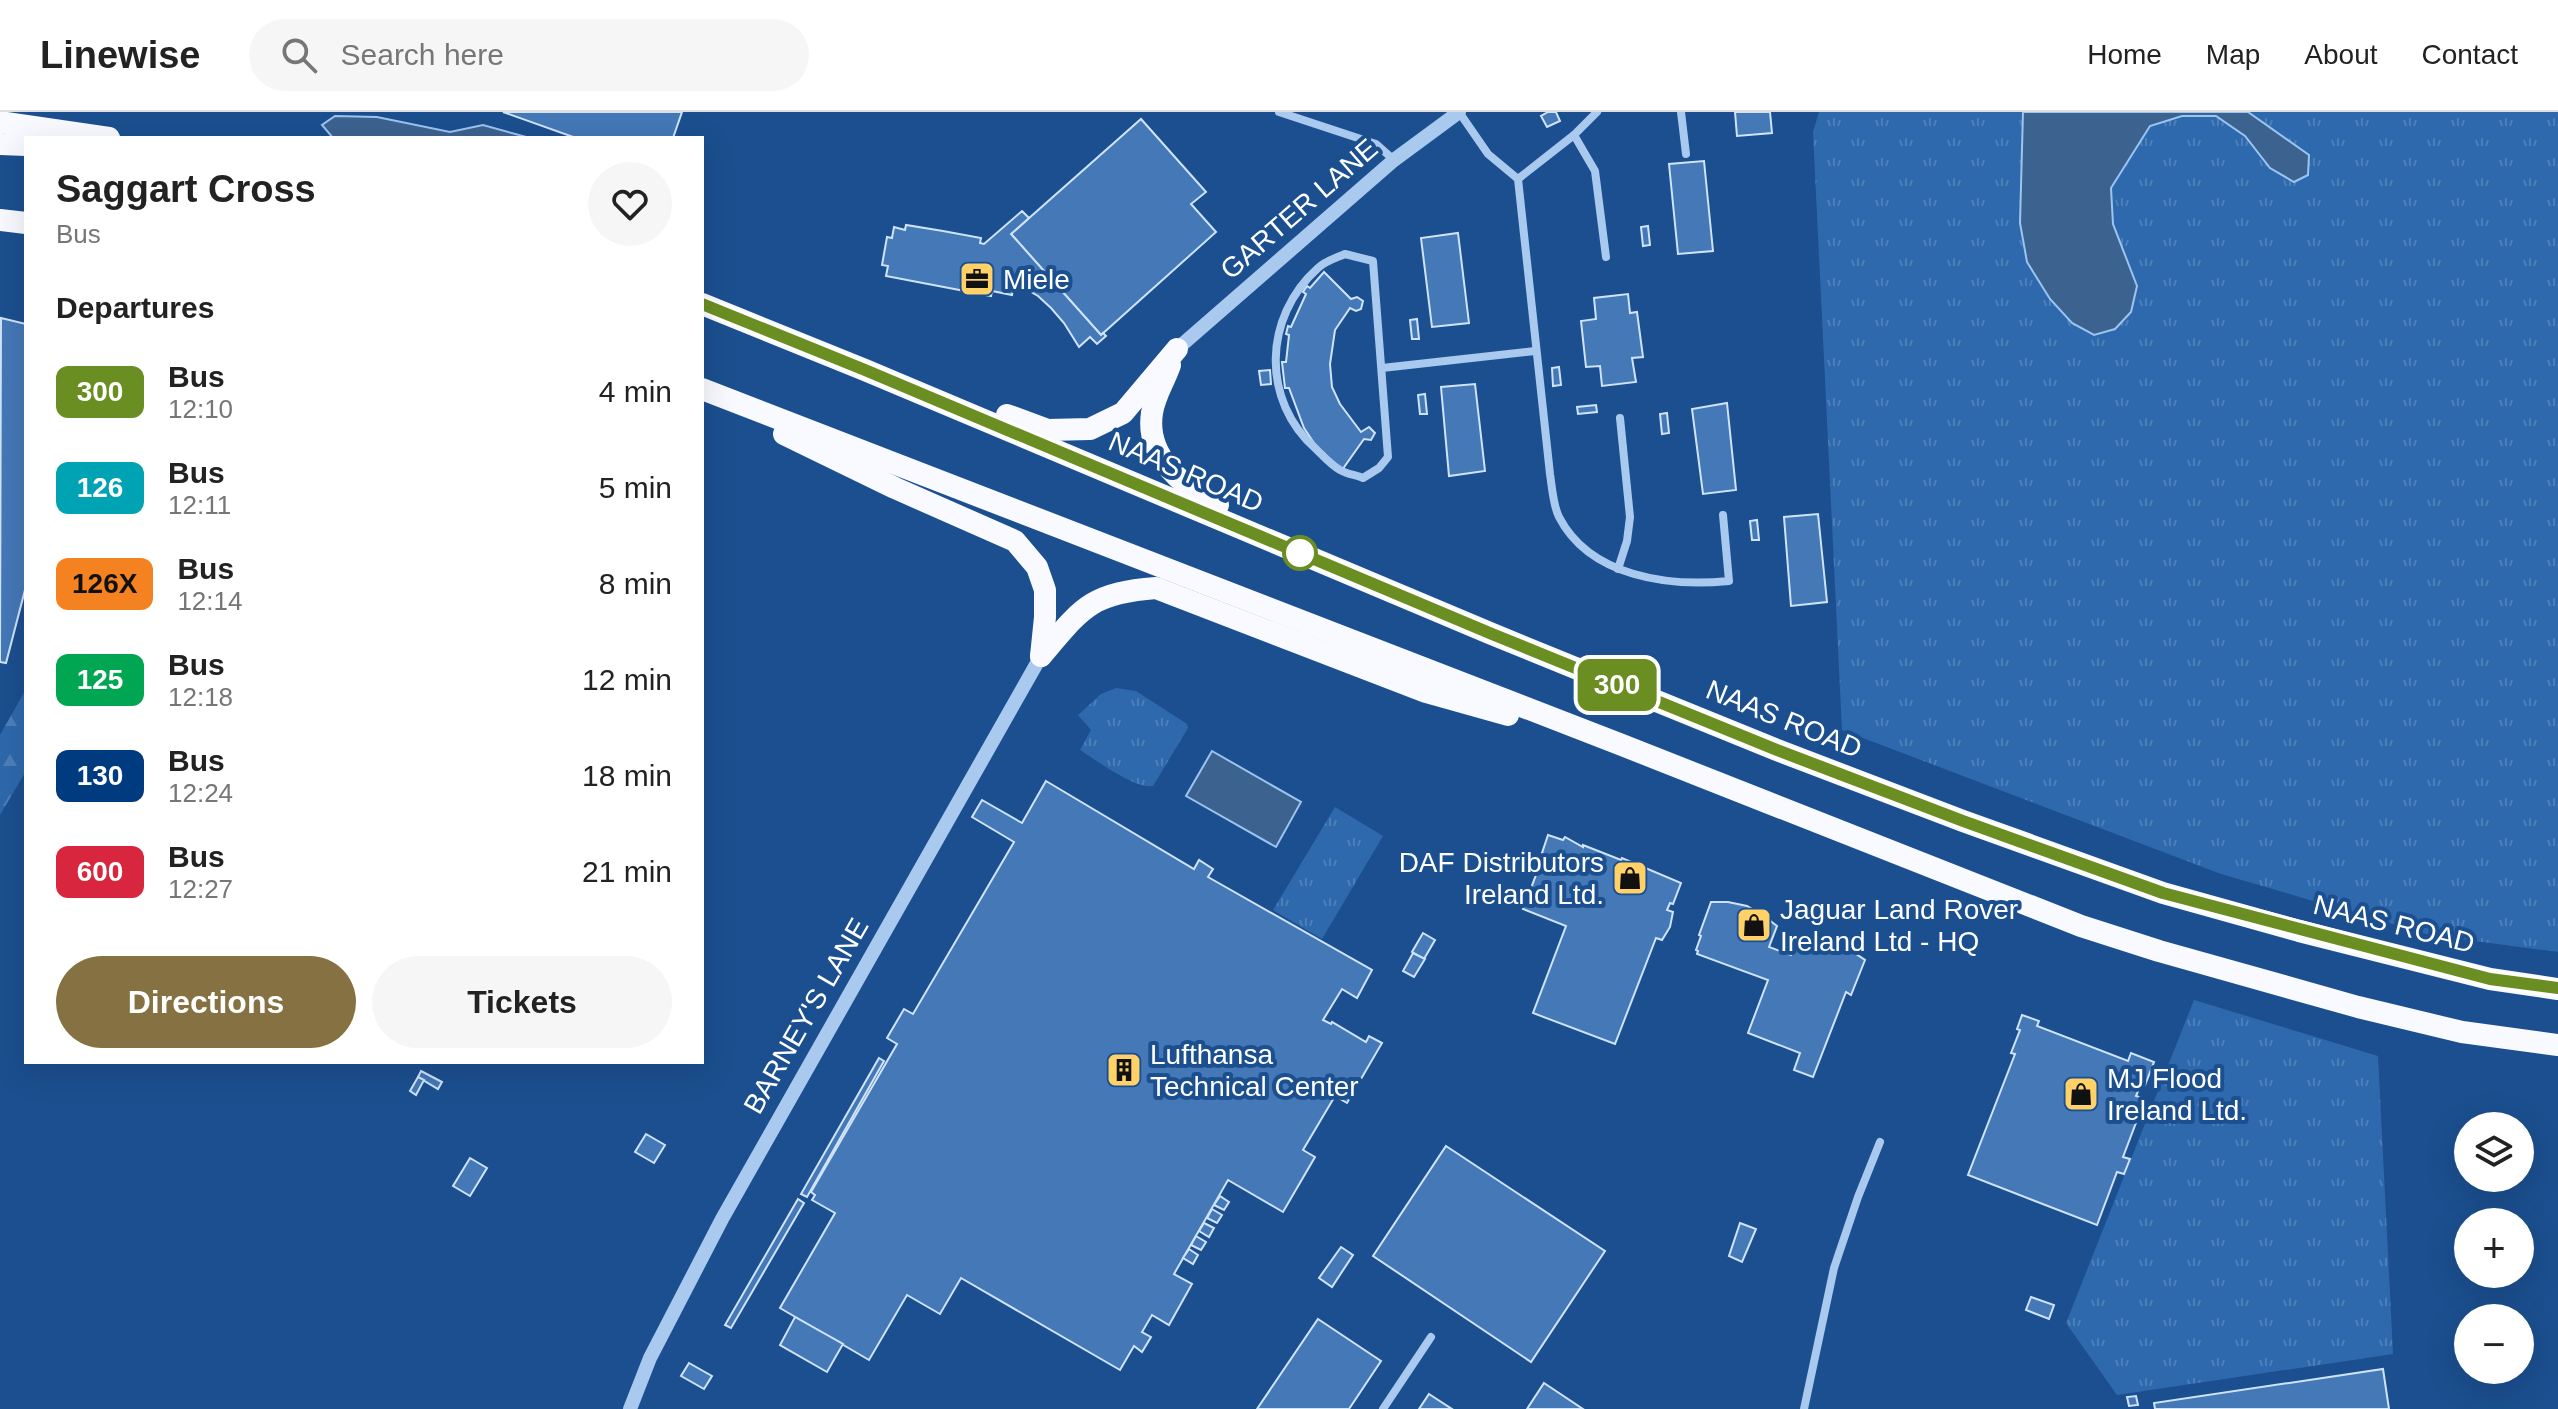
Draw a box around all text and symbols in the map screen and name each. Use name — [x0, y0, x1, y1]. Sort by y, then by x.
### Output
search box — [249, 19, 809, 91]
icon: search — [277, 33, 321, 77]
text: Linewise — [40, 34, 201, 76]
text: Search here — [341, 38, 504, 71]
text: Home — [2087, 39, 2162, 70]
text: Map — [2206, 39, 2260, 70]
text: About — [2304, 39, 2378, 70]
text: Contact — [2422, 39, 2518, 70]
street label: GARTER LANE — [1214, 133, 1384, 285]
button: heart — [588, 162, 672, 246]
text: Saggart Cross — [56, 168, 316, 210]
text: Bus — [56, 219, 101, 249]
office icon: Miele — [958, 260, 996, 298]
place label: Miele — [1003, 264, 1070, 295]
text: Departures — [56, 291, 214, 324]
text: Bus — [168, 360, 225, 393]
text: 4 min — [599, 375, 672, 408]
text: 300 — [77, 376, 123, 407]
text: 12:10 — [168, 394, 233, 424]
street label: NAAS ROAD — [1104, 426, 1268, 518]
text: Bus — [168, 456, 225, 489]
text: 5 min — [599, 471, 672, 504]
text: 126 — [77, 472, 123, 503]
text: 12:11 — [168, 490, 231, 520]
unlabelled marker — [1283, 536, 1317, 570]
text: Bus — [177, 552, 234, 585]
text: 8 min — [599, 567, 672, 600]
text: 126X — [72, 568, 137, 599]
text: 12:14 — [177, 586, 242, 616]
text: Bus — [168, 648, 225, 681]
line badge: 300 — [1571, 659, 1663, 711]
text: 12 min — [582, 663, 672, 696]
text: 125 — [77, 664, 123, 695]
text: 300 — [1594, 669, 1640, 700]
street label: NAAS ROAD — [1702, 674, 1866, 764]
text: 12:18 — [168, 682, 233, 712]
text: Bus — [168, 744, 225, 777]
text: 18 min — [582, 759, 672, 792]
text: 130 — [77, 760, 123, 791]
text: 12:24 — [168, 778, 233, 808]
text: Bus — [168, 840, 225, 873]
place label: DAF Distributors Ireland Ltd. — [1399, 847, 1604, 910]
text: 21 min — [582, 855, 672, 888]
text: 600 — [77, 856, 123, 887]
shop icon: DAF Distributors Ireland Ltd. — [1611, 859, 1649, 897]
text: 12:27 — [168, 874, 233, 904]
street label: NAAS ROAD — [2310, 889, 2478, 959]
place label: Jaguar Land Rover Ireland Ltd - HQ — [1780, 894, 2018, 957]
shop icon: Jaguar Land Rover Ireland Ltd - HQ — [1735, 906, 1773, 944]
street label: BARNEY'S LANE — [738, 913, 874, 1119]
button: Directions — [56, 956, 356, 1048]
button: Tickets — [372, 956, 672, 1048]
place label: Lufthansa Technical Center — [1150, 1039, 1359, 1102]
building icon: Lufthansa Technical Center — [1105, 1051, 1143, 1089]
place label: MJ Flood Ireland Ltd. — [2107, 1063, 2247, 1126]
shop icon: MJ Flood Ireland Ltd. — [2062, 1075, 2100, 1113]
map controls — [2454, 1112, 2534, 1384]
button: layers — [2454, 1112, 2534, 1192]
button: + — [2454, 1208, 2534, 1288]
button: − — [2454, 1304, 2534, 1384]

